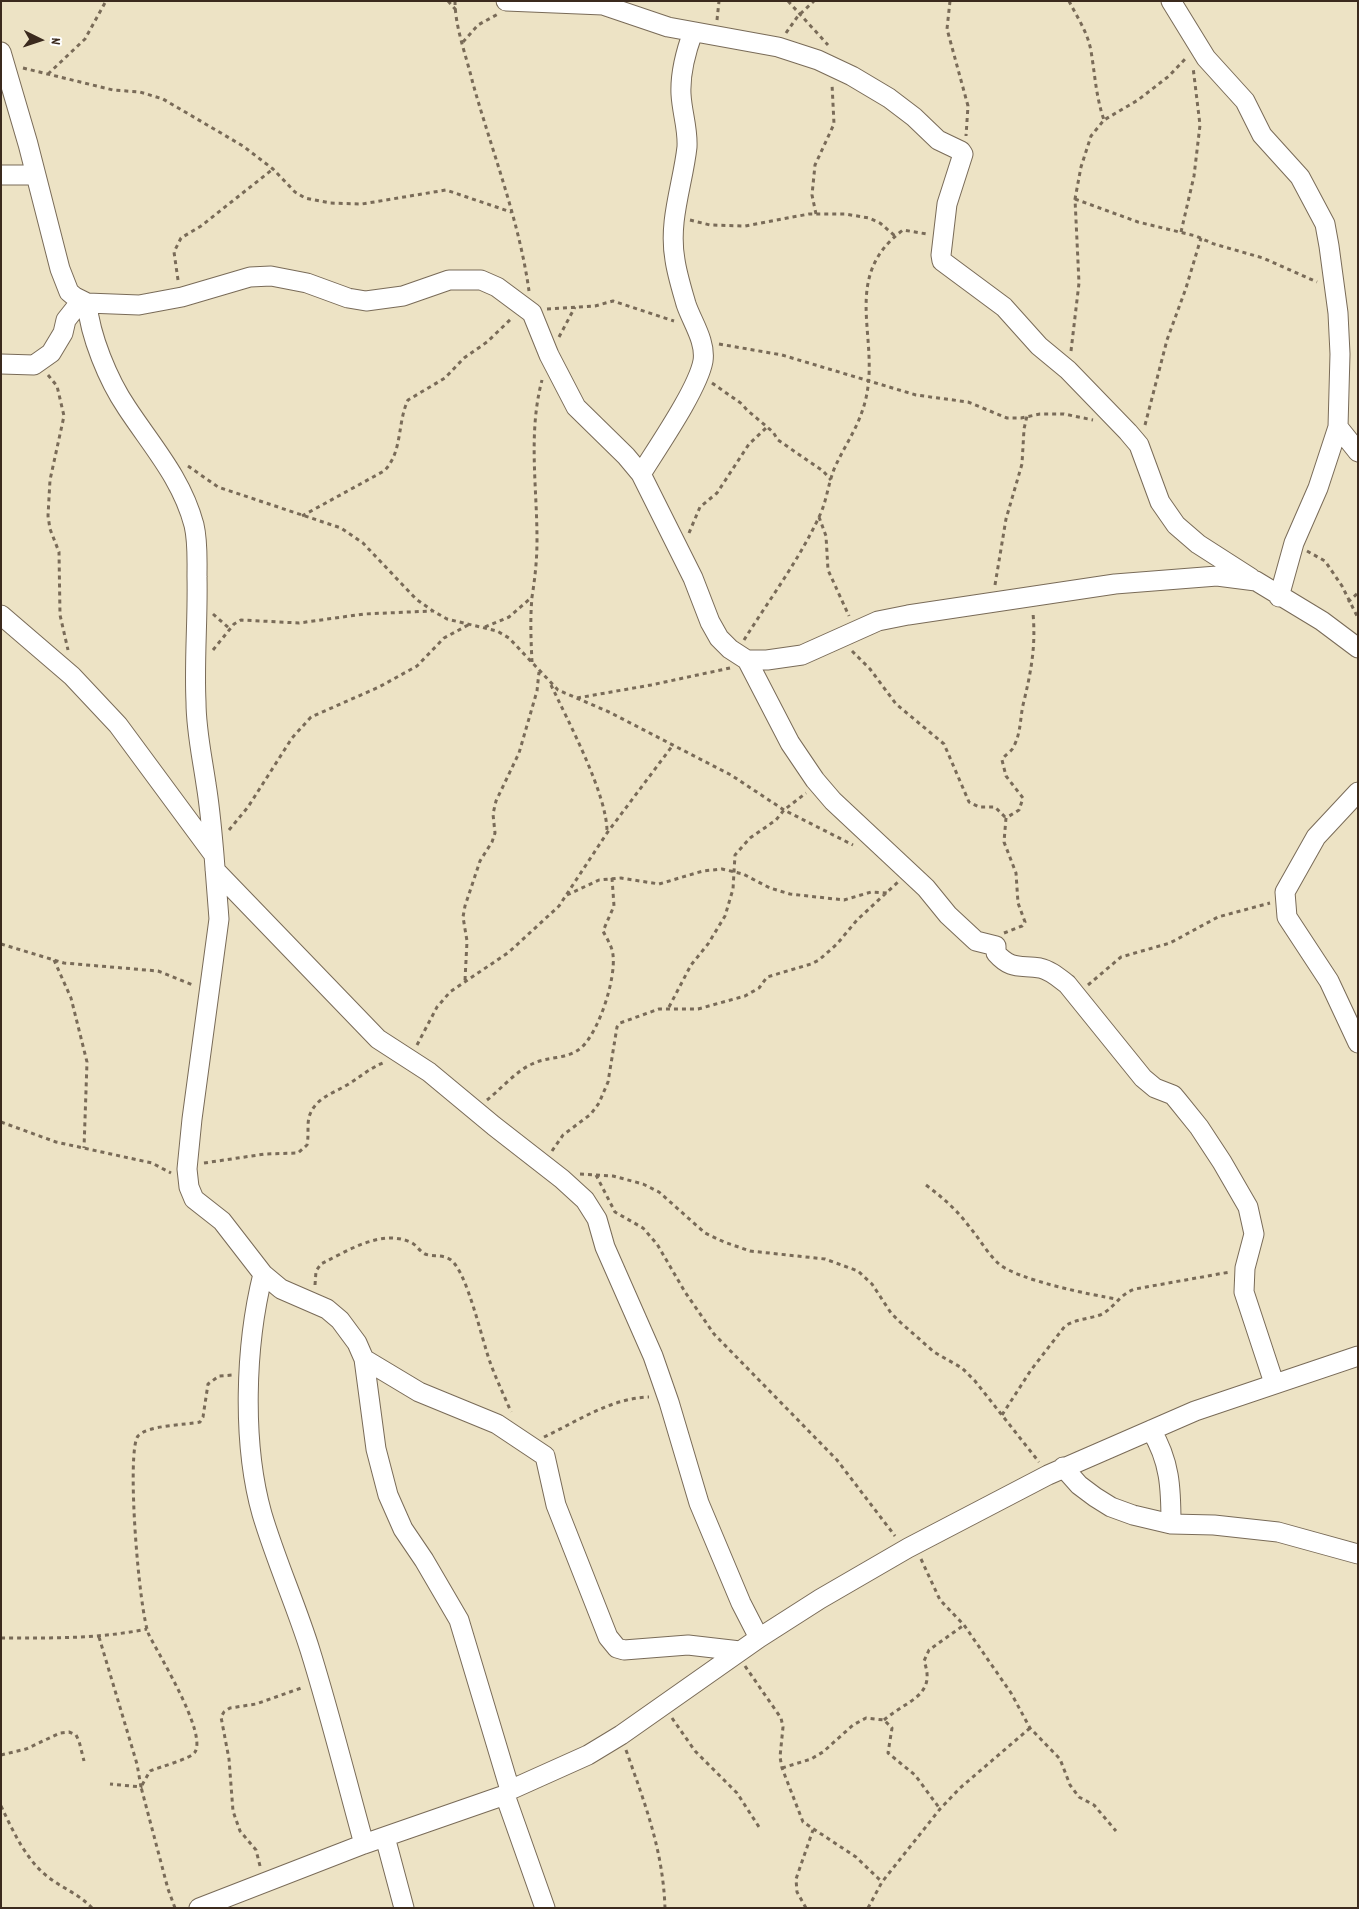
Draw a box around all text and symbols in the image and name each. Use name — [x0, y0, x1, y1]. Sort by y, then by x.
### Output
north arrow — [15, 15, 65, 65]
text: N — [45, 37, 65, 45]

